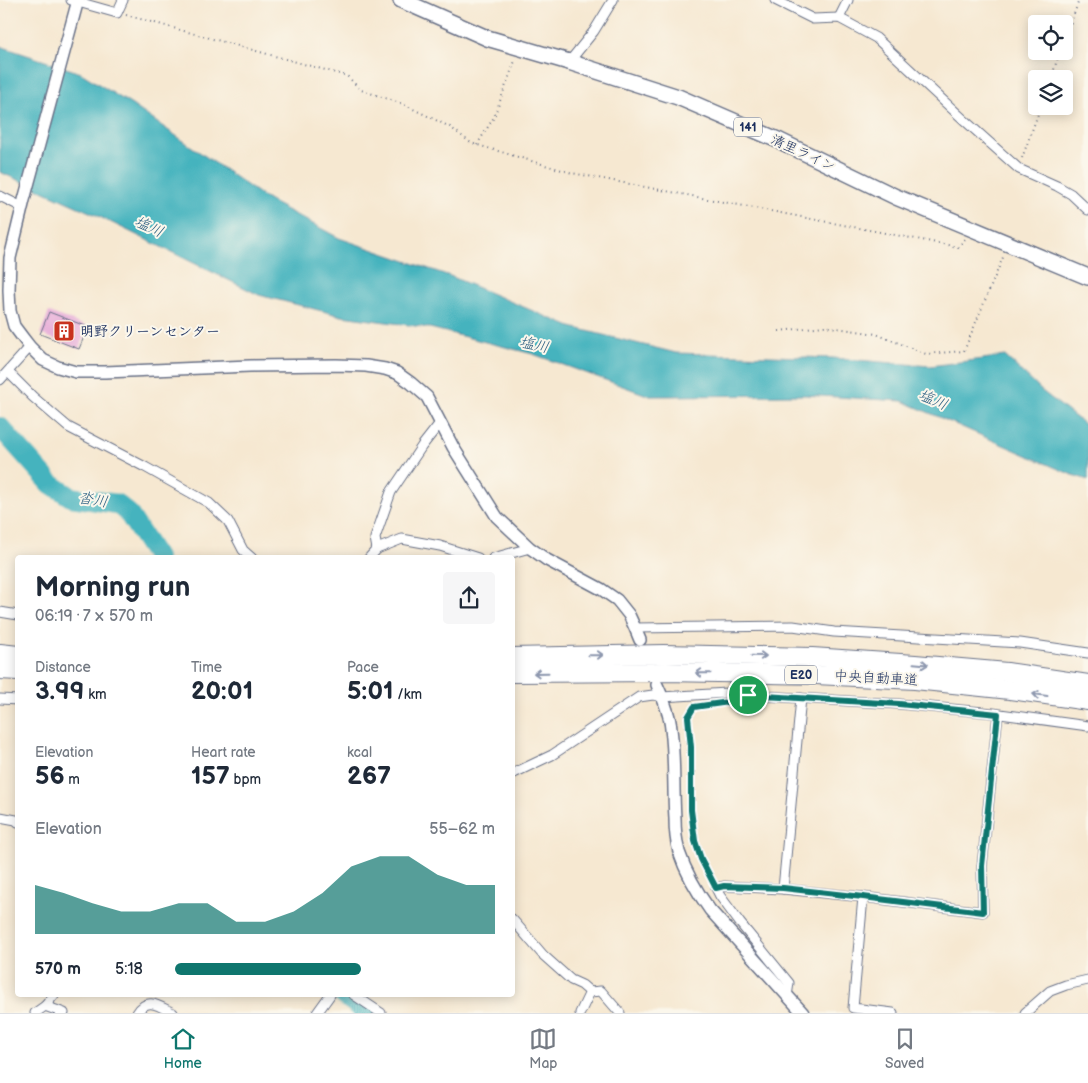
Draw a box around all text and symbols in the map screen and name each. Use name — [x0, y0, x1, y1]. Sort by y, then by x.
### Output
map controls — [1028, 15, 1073, 115]
button: locate — [1028, 15, 1073, 60]
button: layers — [1028, 70, 1073, 115]
road number: 141 — [734, 118, 762, 136]
street label: 清里ライン — [768, 131, 838, 175]
water label: 塩川 — [131, 212, 167, 242]
building icon: 明野クリーンセンター — [52, 319, 76, 343]
place label: 明野クリーンセンター — [80, 323, 220, 340]
water label: 塩川 — [517, 333, 551, 357]
water label: 塩川 — [915, 385, 951, 415]
water label: 沓川 — [77, 488, 109, 512]
text: Morning run — [35, 571, 190, 604]
button: share — [443, 572, 495, 624]
text: 06:19 · 7 × 570 m — [35, 607, 153, 626]
one-way arrow — [588, 650, 604, 660]
one-way arrow — [750, 651, 766, 661]
text: Distance — [35, 659, 91, 676]
text: Time — [191, 659, 222, 676]
text: Pace — [347, 659, 379, 676]
one-way arrow — [913, 660, 929, 669]
road number: E20 — [785, 666, 817, 684]
street label: 中央自動車道 — [834, 667, 918, 689]
one-way arrow — [533, 668, 549, 677]
one-way arrow — [695, 668, 711, 677]
pin — [727, 674, 769, 716]
text: 3.99 — [35, 676, 84, 707]
text: 20:01 — [191, 676, 253, 707]
text: 5:01 — [347, 676, 394, 707]
icon: arrive — [734, 681, 762, 709]
text: km — [84, 686, 107, 703]
text: /km — [394, 686, 422, 703]
one-way arrow — [1032, 689, 1048, 699]
text: Elevation — [35, 744, 93, 761]
text: Heart rate — [191, 744, 256, 761]
text: kcal — [347, 744, 372, 761]
text: 56 — [35, 761, 65, 792]
text: 157 — [191, 761, 230, 792]
text: 267 — [347, 761, 391, 792]
text: m — [65, 771, 80, 788]
text: bpm — [230, 771, 261, 788]
text: Elevation — [35, 820, 102, 839]
text: 55–62 m — [429, 820, 495, 839]
text: 570 m — [35, 960, 81, 979]
text: 5:18 — [115, 960, 143, 979]
tab: Home — [164, 1025, 202, 1072]
tab: Map — [529, 1025, 557, 1072]
tab: Saved — [885, 1025, 924, 1072]

